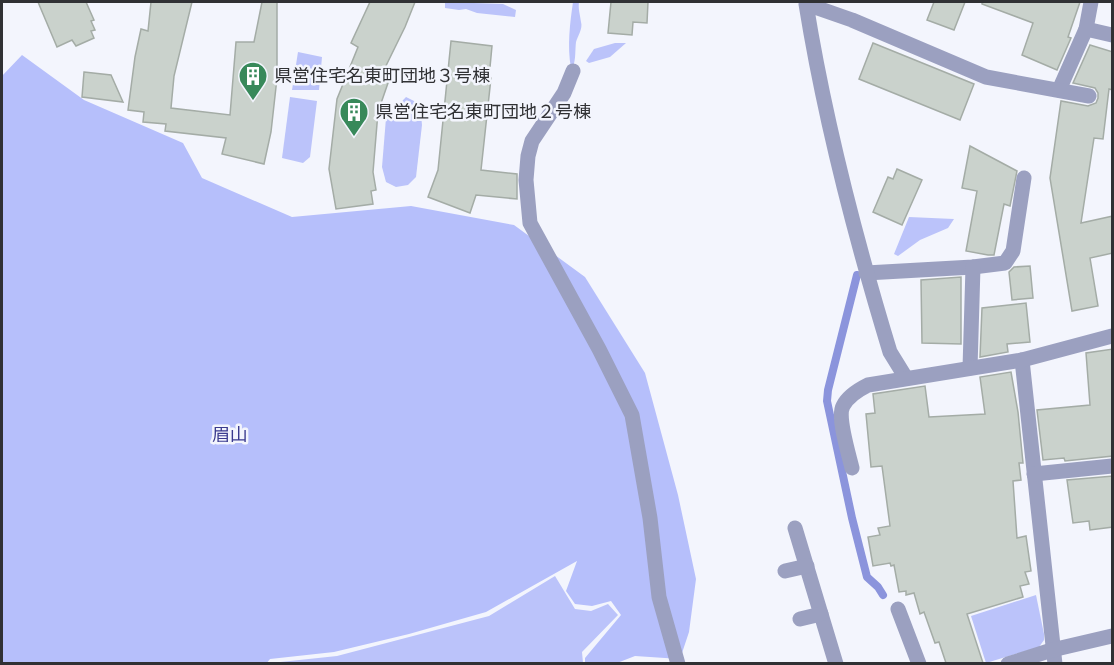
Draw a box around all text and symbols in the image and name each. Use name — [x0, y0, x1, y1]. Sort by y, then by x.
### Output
building icon: 県営住宅名東町団地３号棟 — [237, 60, 269, 102]
place label: 県営住宅名東町団地３号棟 — [274, 64, 490, 87]
building icon: 県営住宅名東町団地２号棟 — [338, 96, 370, 138]
place label: 県営住宅名東町団地２号棟 — [375, 100, 591, 123]
park label: 眉山 — [212, 423, 248, 446]

